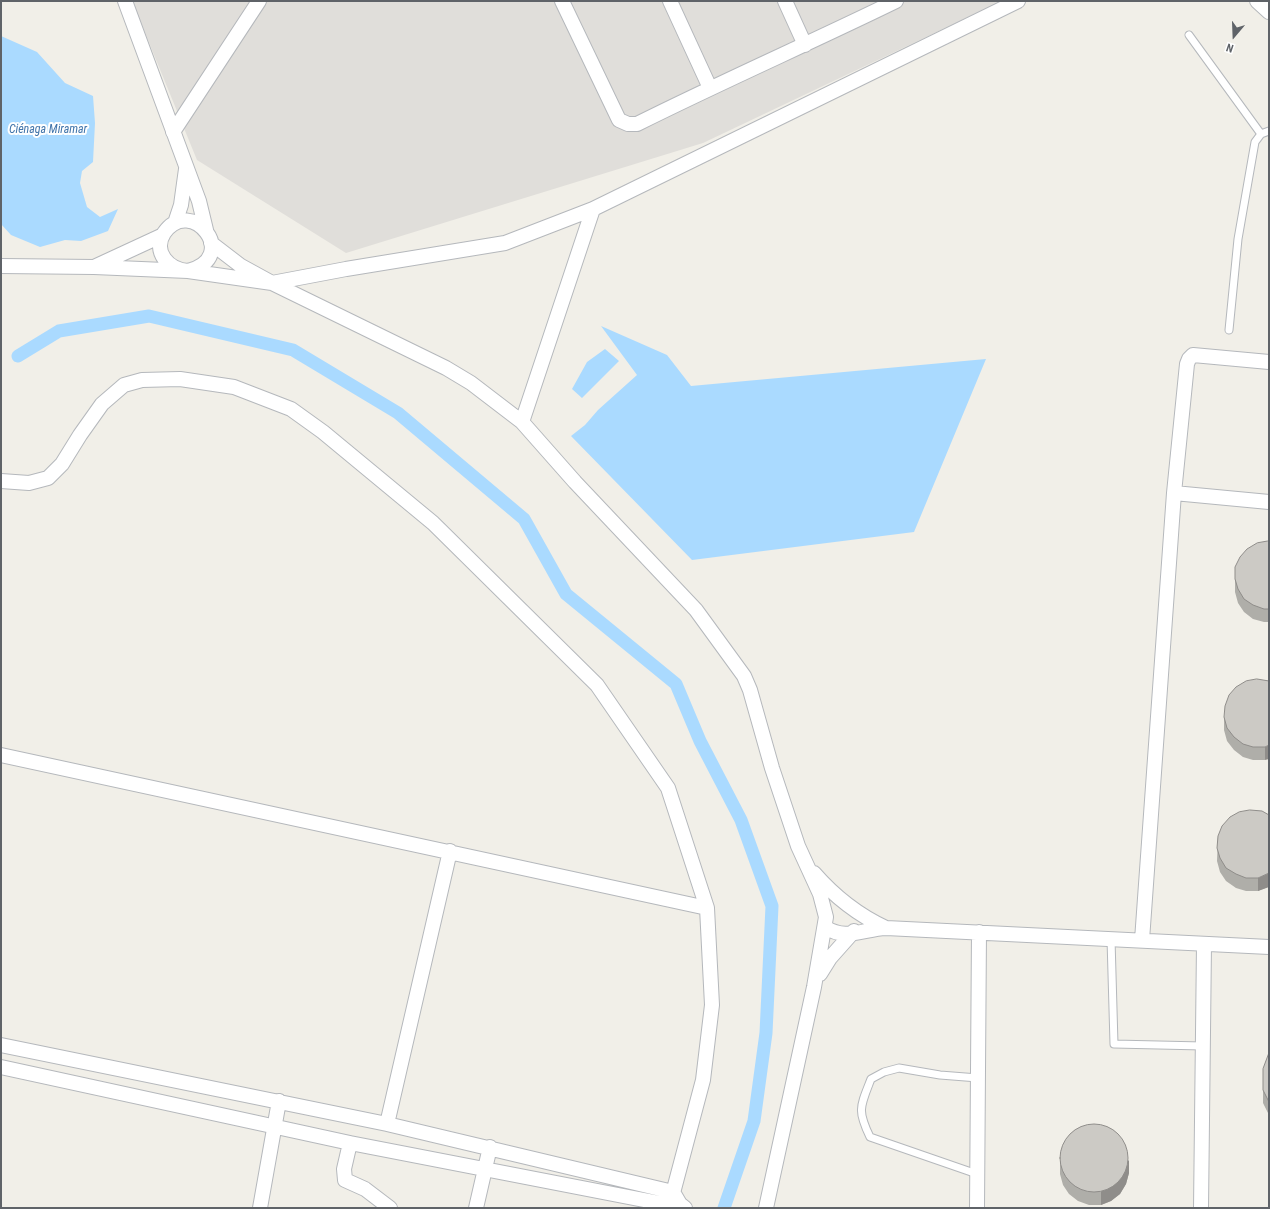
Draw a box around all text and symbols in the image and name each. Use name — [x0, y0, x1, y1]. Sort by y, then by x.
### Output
north arrow — [1214, 16, 1254, 56]
text: N — [1225, 41, 1235, 55]
water label: Ciénaga Miramar — [9, 123, 87, 137]

